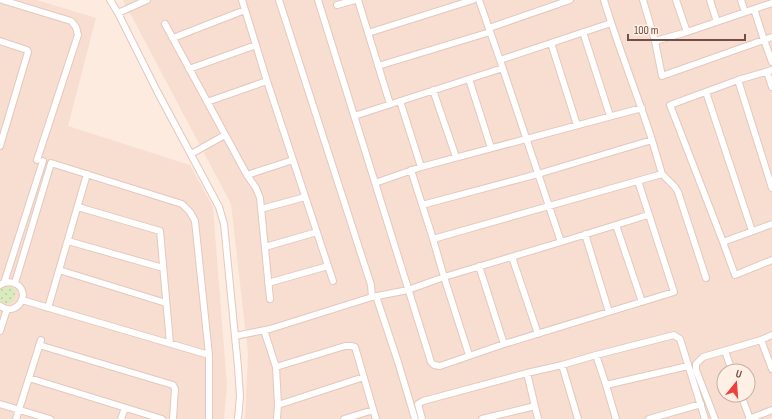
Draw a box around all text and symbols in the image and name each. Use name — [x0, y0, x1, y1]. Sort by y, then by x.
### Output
scale bar — [628, 16, 745, 42]
text: 100 m — [634, 23, 659, 38]
north arrow — [716, 363, 756, 403]
text: U — [734, 367, 744, 381]

